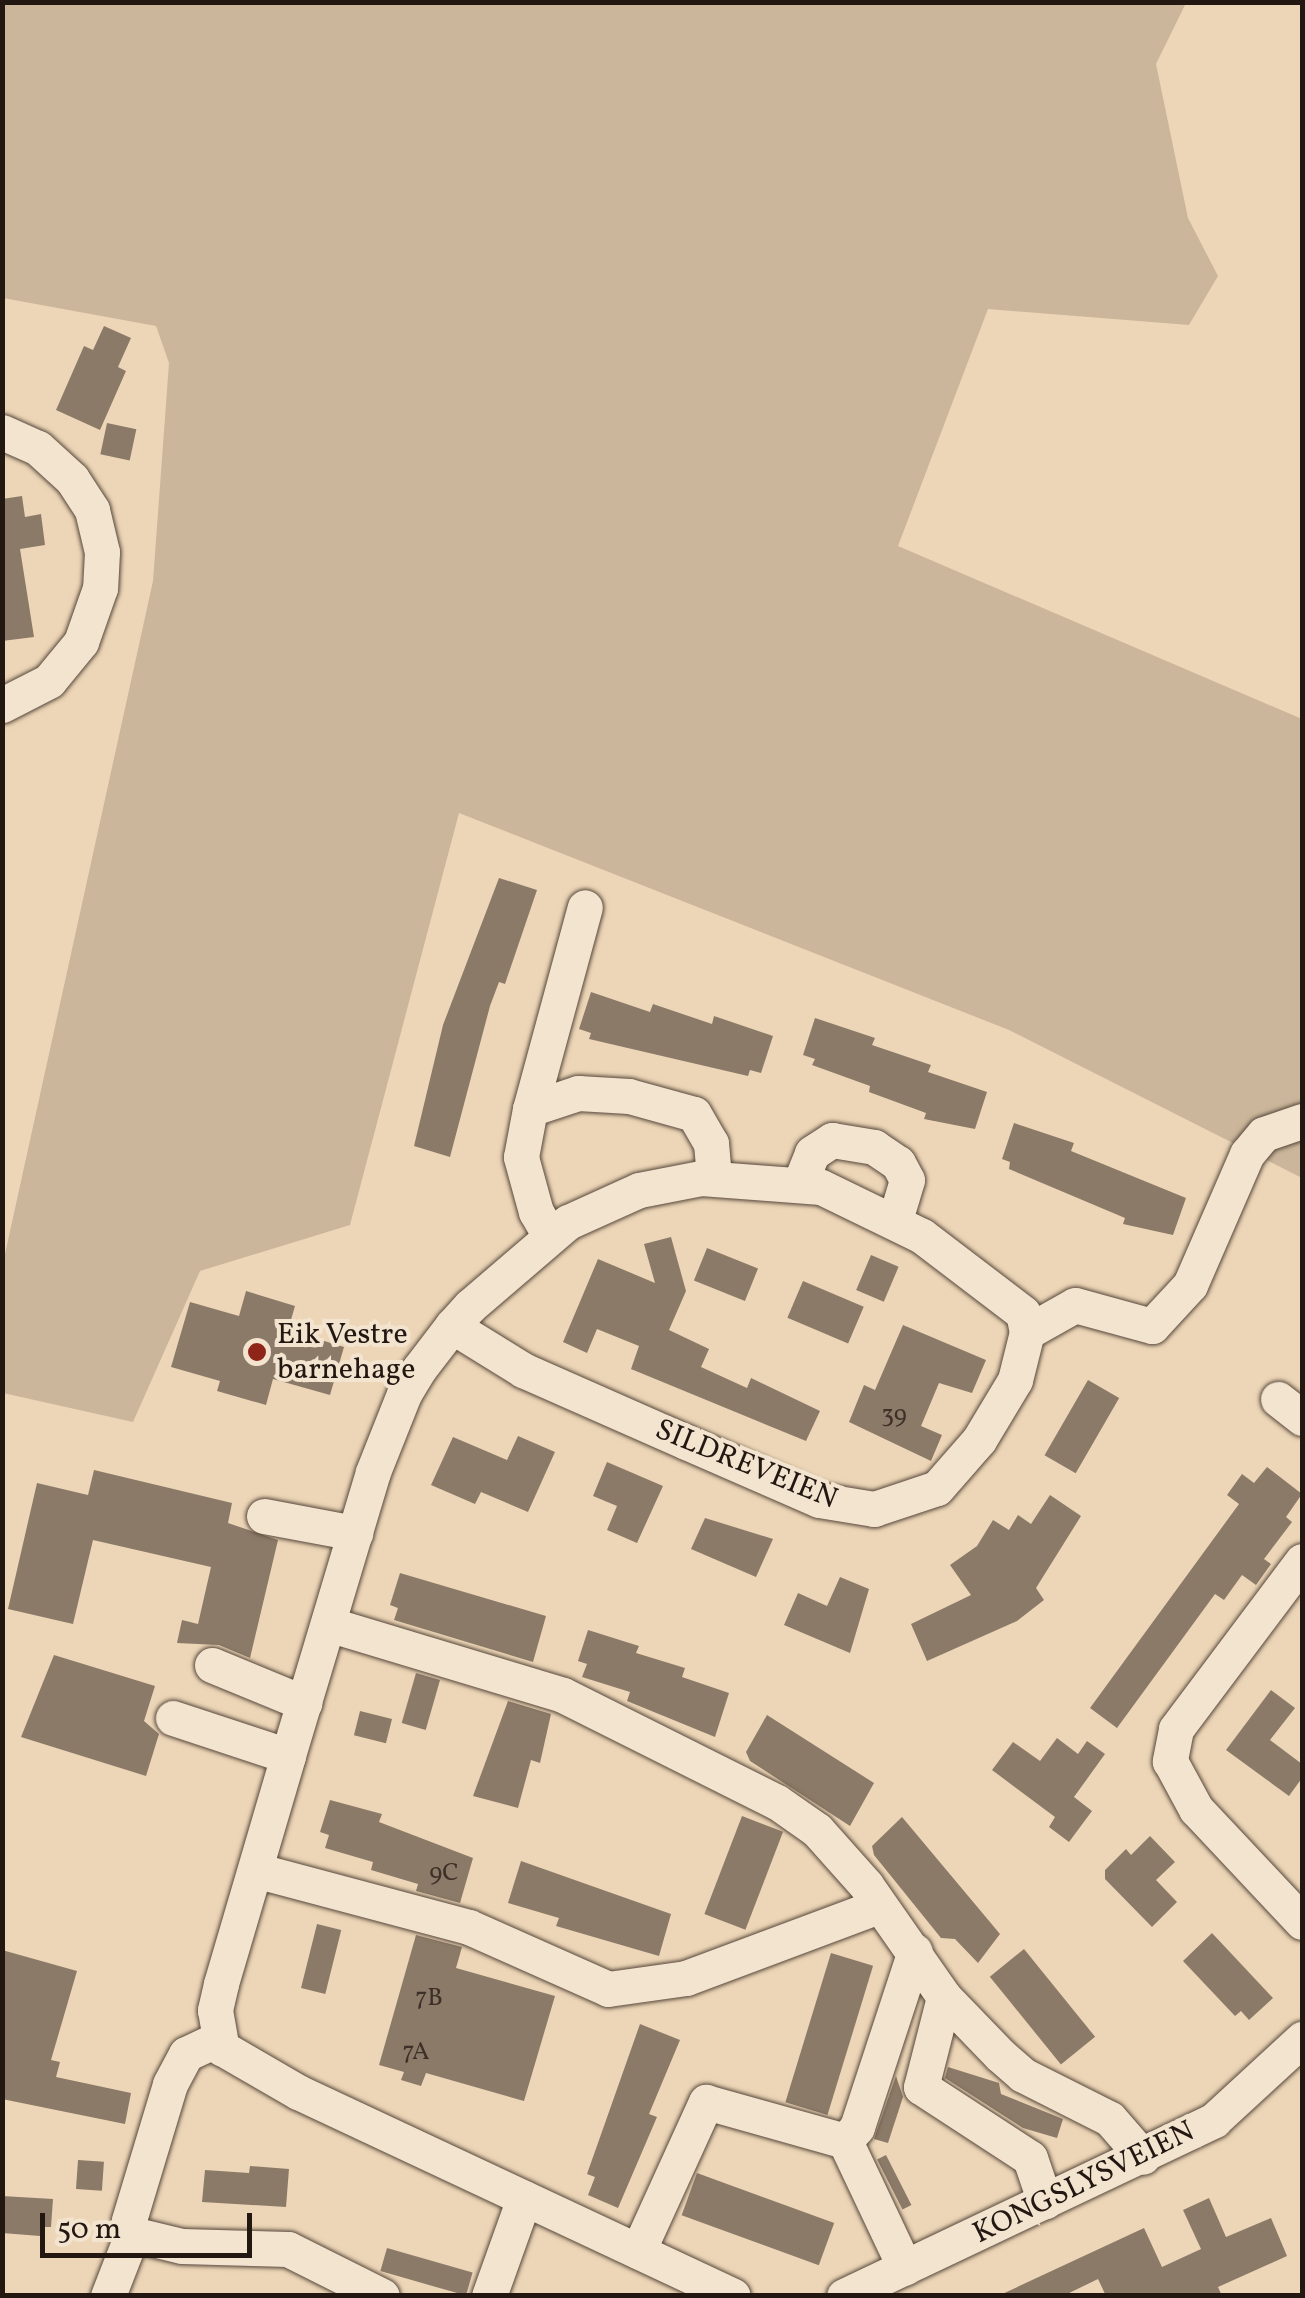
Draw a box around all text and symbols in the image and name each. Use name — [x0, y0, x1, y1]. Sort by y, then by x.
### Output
place label: Eik Vestre barnehage — [277, 1317, 415, 1388]
marker: Eik Vestre barnehage — [246, 1341, 268, 1363]
house number: 39 — [881, 1401, 907, 1431]
street label: SILDREVEIEN — [650, 1412, 842, 1518]
house number: 9C — [429, 1859, 459, 1889]
house number: 7B — [415, 1984, 443, 2014]
house number: 7A — [402, 2038, 430, 2068]
street label: KONGSLYSVEIEN — [968, 2114, 1200, 2252]
scale bar — [45, 2193, 258, 2255]
text: 50 m — [57, 2209, 121, 2251]

